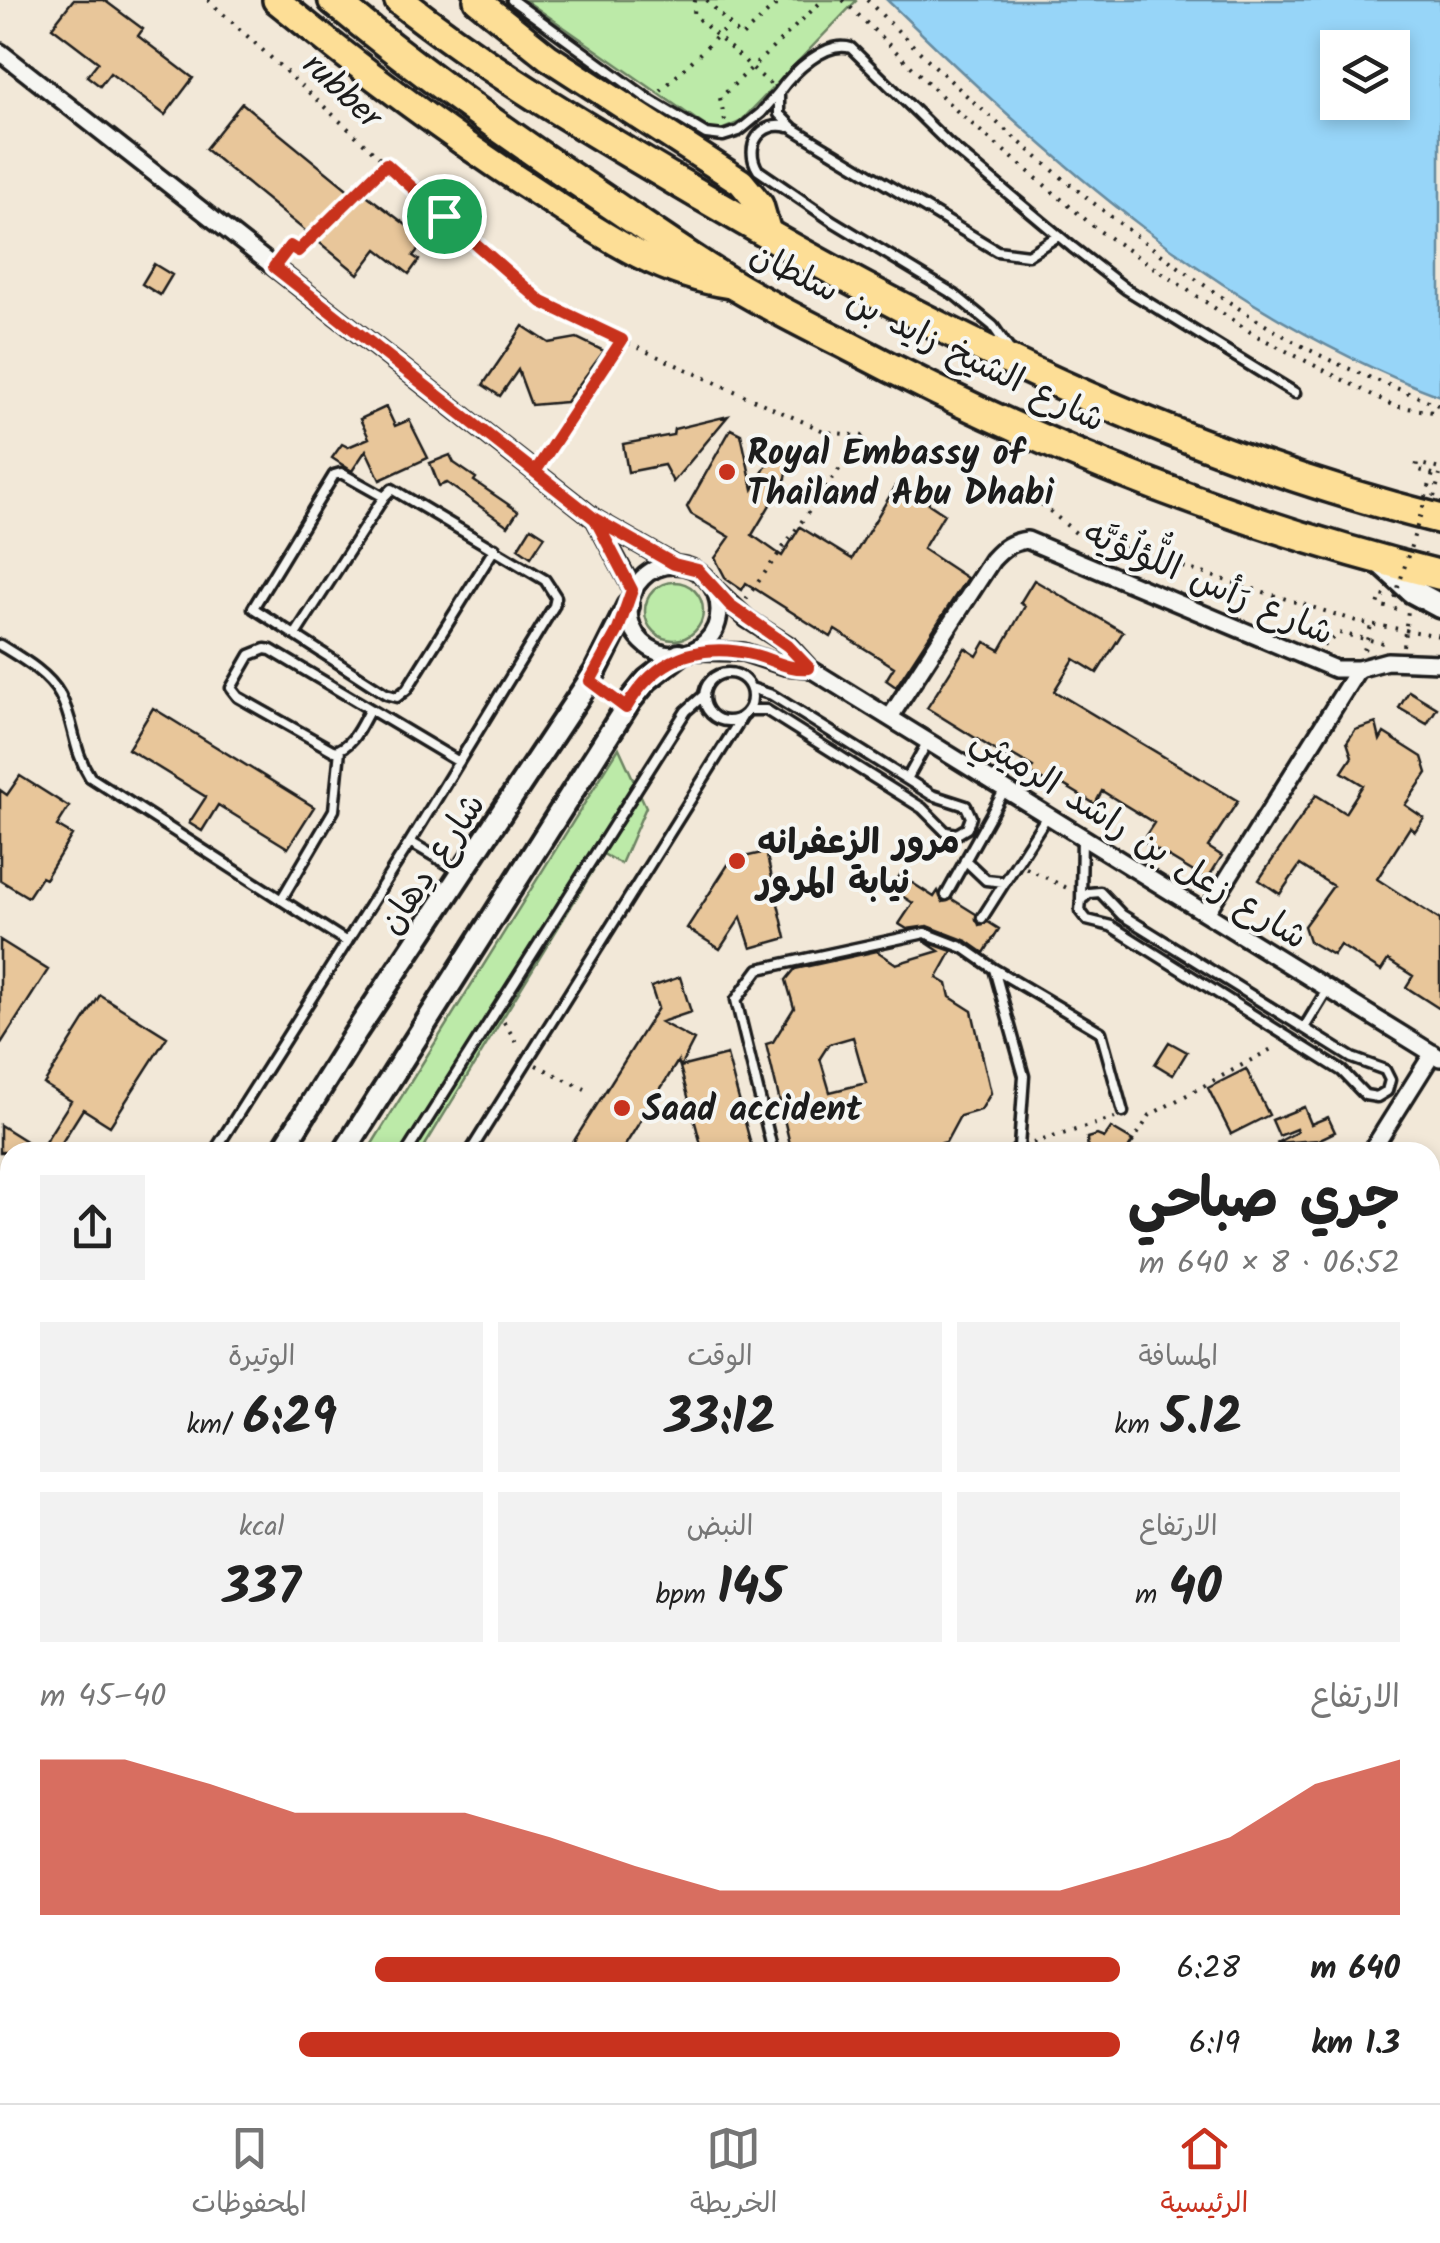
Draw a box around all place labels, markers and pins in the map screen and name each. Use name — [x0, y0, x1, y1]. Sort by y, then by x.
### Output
pin — [402, 174, 487, 259]
place label: Royal Embassy of Thailand Abu Dhabi — [747, 427, 1055, 523]
marker: Royal Embassy of Thailand Abu Dhabi — [716, 461, 738, 483]
place label: مرور الزعفرانه نيابة المرور — [754, 816, 960, 912]
marker: مرور الزعفرانه نيابة المرور — [726, 850, 748, 872]
place label: Saad accident — [642, 1083, 863, 1139]
marker: Saad accident — [611, 1097, 633, 1119]

